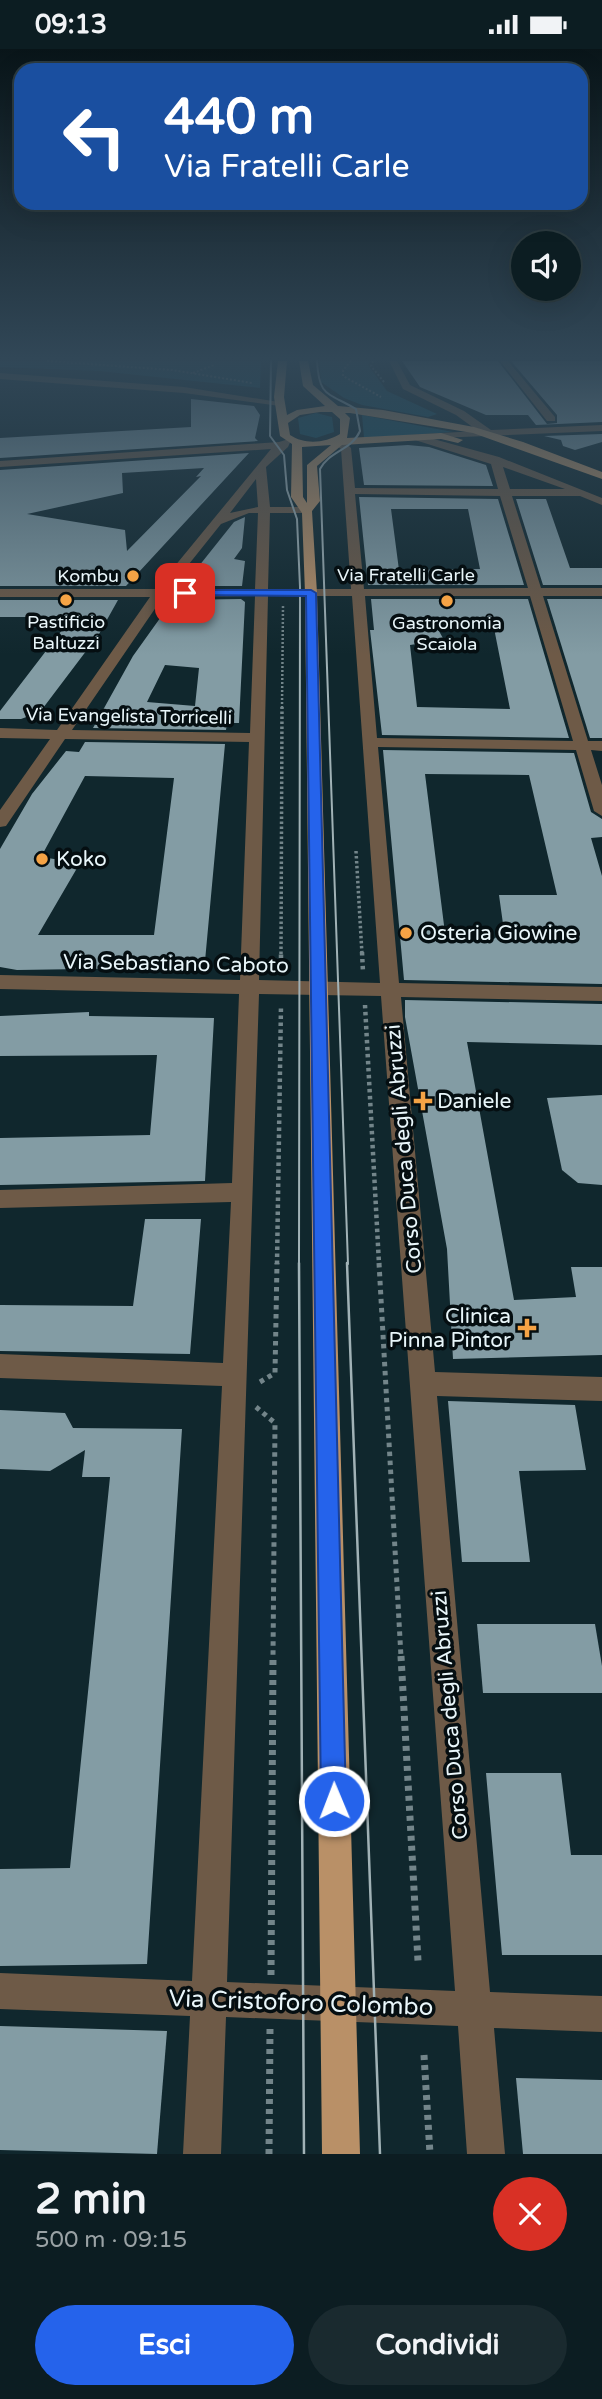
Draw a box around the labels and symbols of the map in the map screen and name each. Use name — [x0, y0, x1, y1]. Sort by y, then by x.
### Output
pin — [155, 563, 215, 623]
street label: Via Fratelli Carle — [337, 564, 475, 586]
place label: Kombu — [57, 565, 119, 587]
marker: Kombu — [125, 568, 141, 584]
marker: Pastificio Baltuzzi — [58, 592, 74, 608]
marker: Gastronomia Scaiola — [439, 593, 455, 609]
place label: Pastificio Baltuzzi — [27, 611, 105, 654]
place label: Gastronomia Scaiola — [392, 612, 502, 655]
street label: Via Evangelista Torricelli — [26, 703, 232, 729]
place label: Koko — [56, 847, 107, 872]
marker: Koko — [34, 851, 50, 867]
place label: Osteria Giowine — [420, 921, 578, 946]
marker: Osteria Giowine — [398, 925, 414, 941]
street label: Via Sebastiano Caboto — [63, 950, 289, 978]
street label: Corso Duca degli Abruzzi — [381, 1023, 427, 1275]
place label: Daniele — [437, 1089, 511, 1114]
marker: Daniele — [415, 1093, 431, 1109]
place label: Clinica Pinna Pintor — [389, 1304, 511, 1353]
marker: Clinica Pinna Pintor — [517, 1318, 537, 1338]
street label: Corso Duca degli Abruzzi — [427, 1589, 473, 1841]
position arrow — [297, 1764, 371, 1838]
street label: Via Cristoforo Colombo — [168, 1984, 434, 2022]

